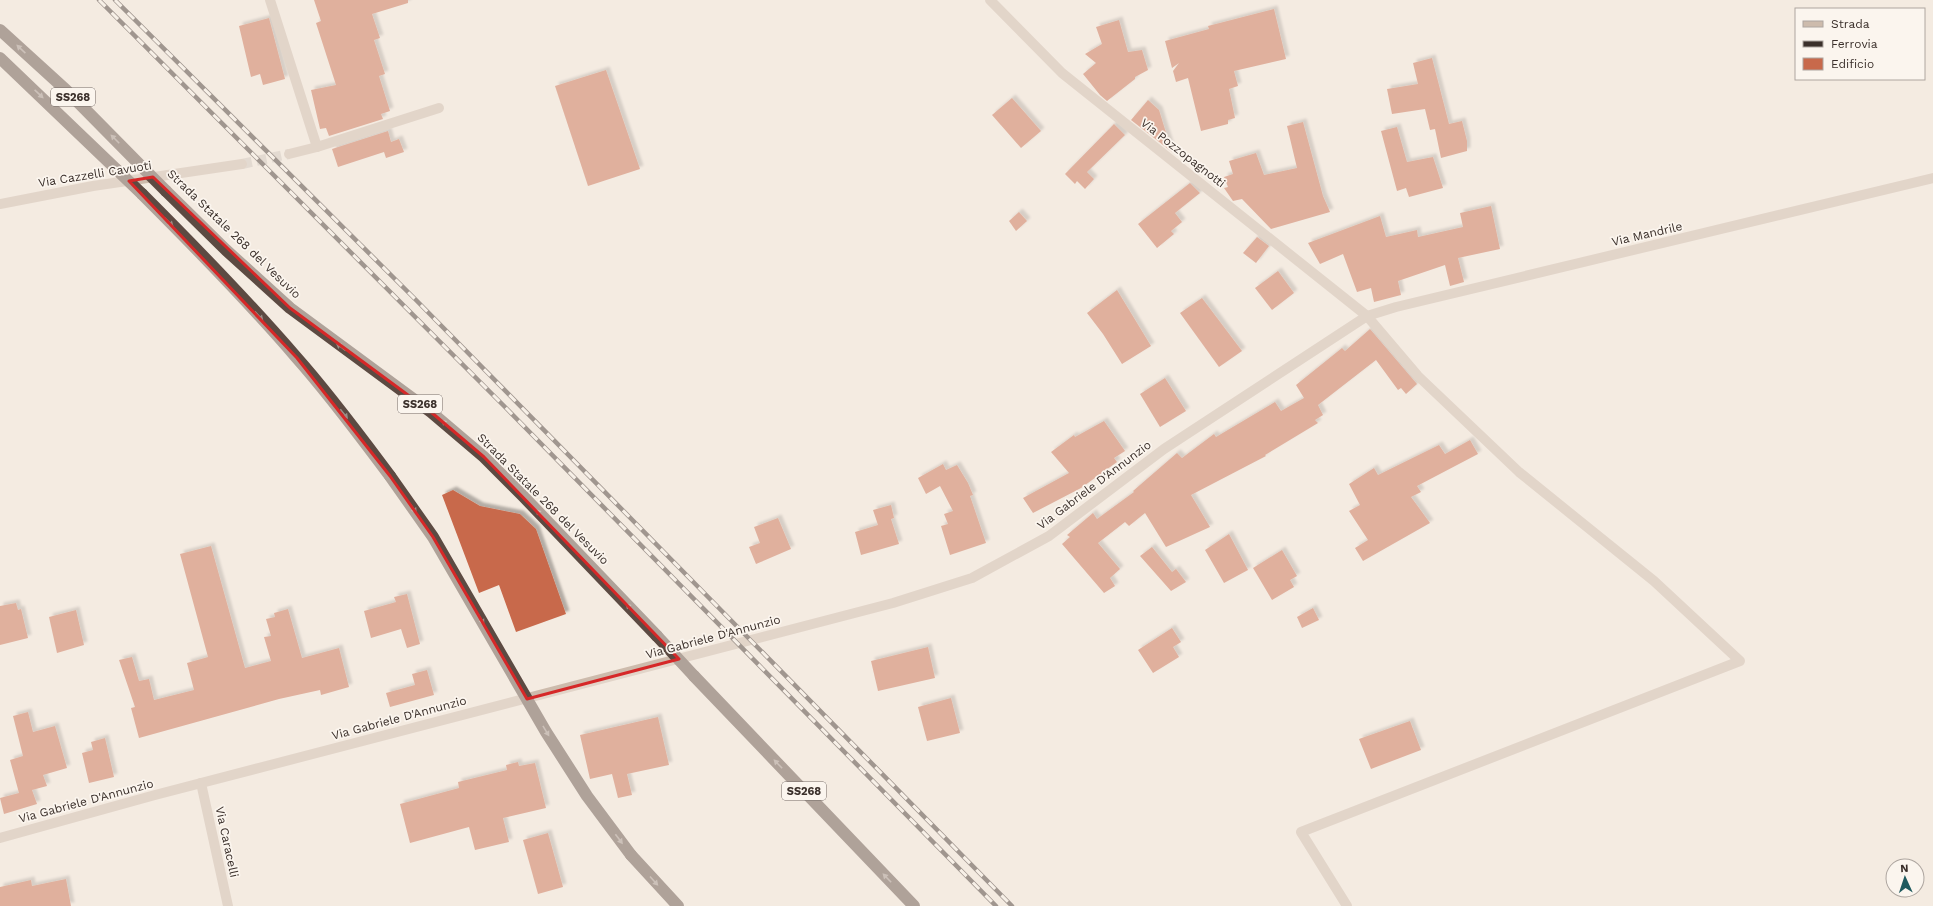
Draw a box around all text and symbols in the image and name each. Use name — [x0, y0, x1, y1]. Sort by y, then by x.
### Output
legend — [1795, 8, 1925, 80]
text: Strada — [1831, 17, 1870, 31]
text: Ferrovia — [1831, 37, 1878, 51]
one-way arrow — [16, 44, 26, 54]
text: Edificio — [1831, 57, 1874, 71]
road number: SS268 — [51, 88, 95, 106]
one-way arrow — [34, 89, 44, 99]
street label: Via Pozzopagnotti — [1138, 116, 1228, 190]
one-way arrow — [110, 134, 120, 144]
street label: Via Cazzelli Cavuoti — [37, 158, 153, 190]
street label: Strada Statale 268 del Vesuvio — [164, 167, 304, 301]
one-way arrow — [164, 217, 174, 227]
street label: Via Mandrile — [1610, 219, 1684, 249]
one-way arrow — [255, 310, 264, 321]
one-way arrow — [336, 343, 347, 351]
road number: SS268 — [398, 395, 442, 413]
one-way arrow — [339, 409, 348, 420]
one-way arrow — [440, 420, 451, 429]
street label: Strada Statale 268 del Vesuvio — [474, 430, 612, 568]
street label: Via Gabriele D'Annunzio — [1034, 438, 1154, 532]
one-way arrow — [409, 502, 417, 513]
one-way arrow — [536, 509, 545, 518]
one-way arrow — [626, 603, 635, 612]
street label: Via Gabriele D'Annunzio — [644, 612, 782, 662]
one-way arrow — [477, 613, 484, 624]
street label: Via Gabriele D'Annunzio — [330, 693, 468, 743]
one-way arrow — [542, 725, 549, 737]
one-way arrow — [774, 759, 783, 768]
street label: Via Gabriele D'Annunzio — [17, 776, 155, 826]
road number: SS268 — [782, 782, 826, 800]
street label: Via Caracelli — [213, 805, 241, 879]
one-way arrow — [614, 833, 623, 844]
north arrow — [1885, 858, 1925, 898]
text: N — [1900, 862, 1909, 875]
one-way arrow — [882, 873, 892, 883]
one-way arrow — [650, 875, 659, 886]

